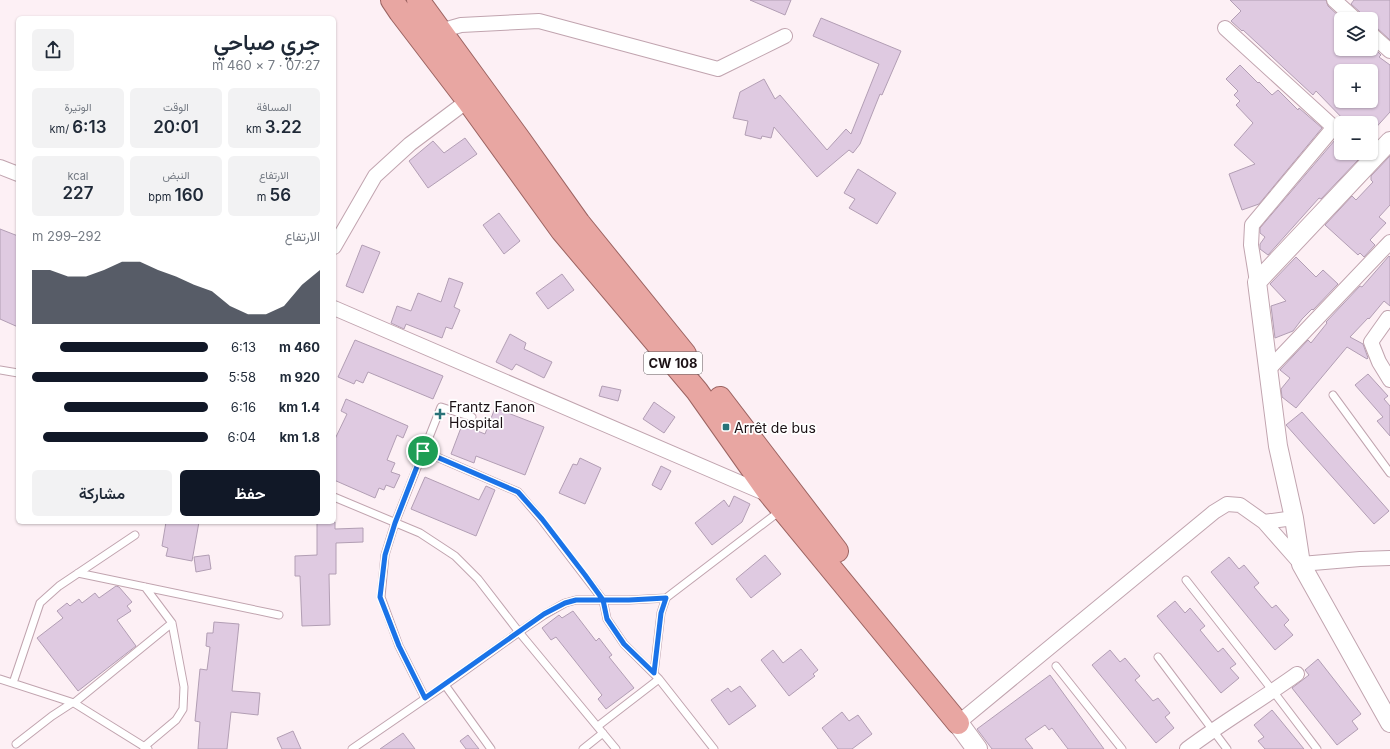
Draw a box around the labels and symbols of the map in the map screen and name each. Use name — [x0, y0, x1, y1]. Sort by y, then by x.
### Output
road number: CW 108 — [644, 352, 702, 374]
place label: Frantz Fanon Hospital — [449, 398, 535, 431]
marker: Frantz Fanon Hospital — [434, 408, 446, 420]
place label: Arrêt de bus — [734, 419, 816, 436]
marker: Arrêt de bus — [721, 422, 731, 432]
pin — [406, 434, 440, 468]

